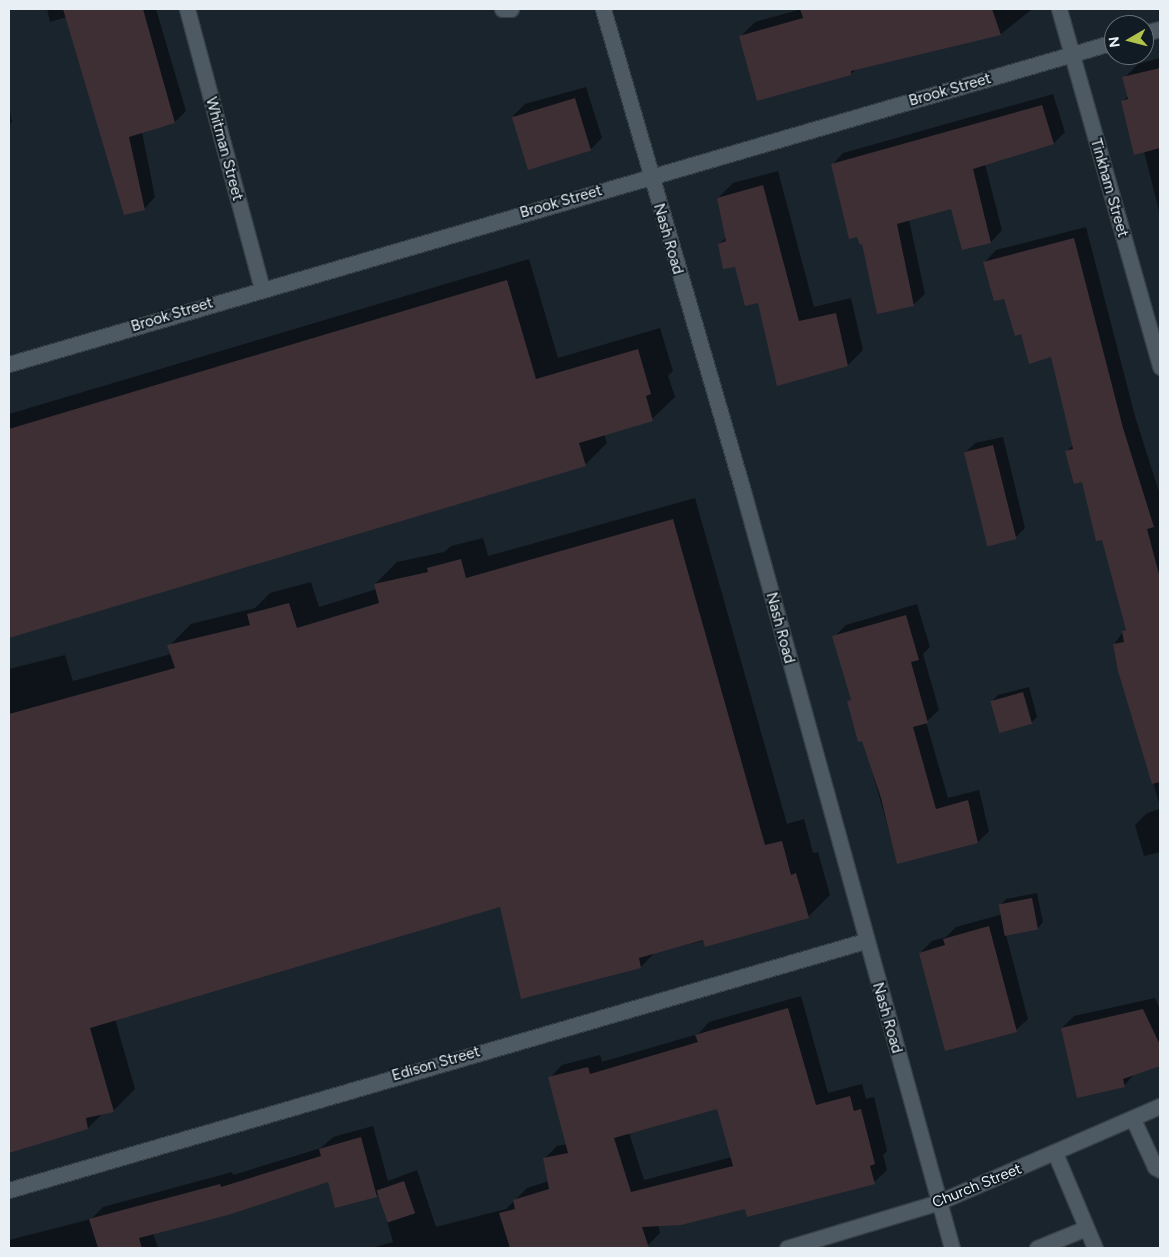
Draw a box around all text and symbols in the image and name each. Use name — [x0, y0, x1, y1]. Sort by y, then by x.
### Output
north arrow — [1104, 15, 1154, 65]
text: N — [1105, 35, 1124, 49]
street label: Brook Street — [907, 70, 993, 110]
street label: Whitman Street — [202, 95, 246, 203]
street label: Tinkham Street — [1086, 137, 1132, 239]
street label: Brook Street — [518, 182, 604, 222]
street label: Nash Road — [649, 202, 687, 276]
street label: Brook Street — [129, 294, 215, 336]
street label: Nash Road — [762, 590, 798, 666]
street label: Nash Road — [868, 981, 906, 1055]
street label: Edison Street — [390, 1043, 482, 1085]
street label: Church Street — [930, 1160, 1024, 1212]

